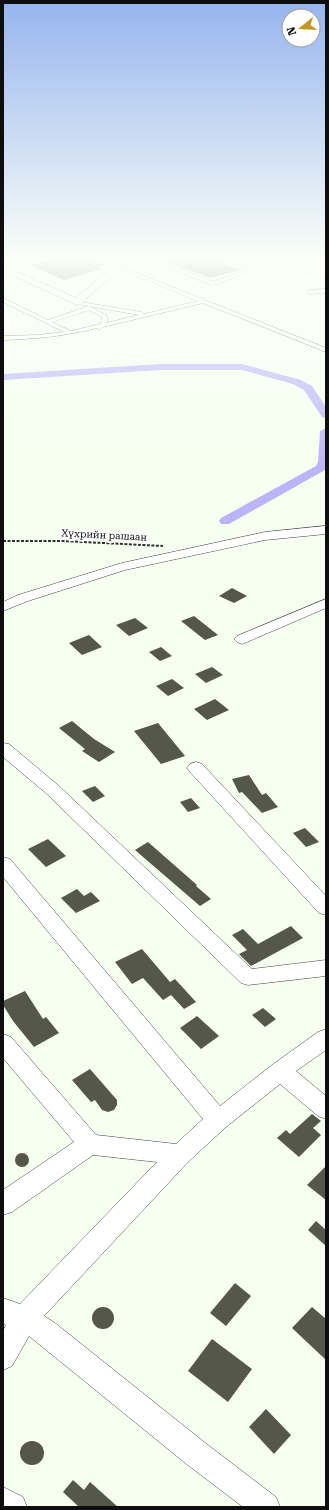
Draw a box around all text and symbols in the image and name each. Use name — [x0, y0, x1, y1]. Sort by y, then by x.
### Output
north arrow — [281, 8, 321, 48]
text: N — [284, 24, 299, 37]
street label: Хүхрийн рашаан — [61, 527, 148, 543]

